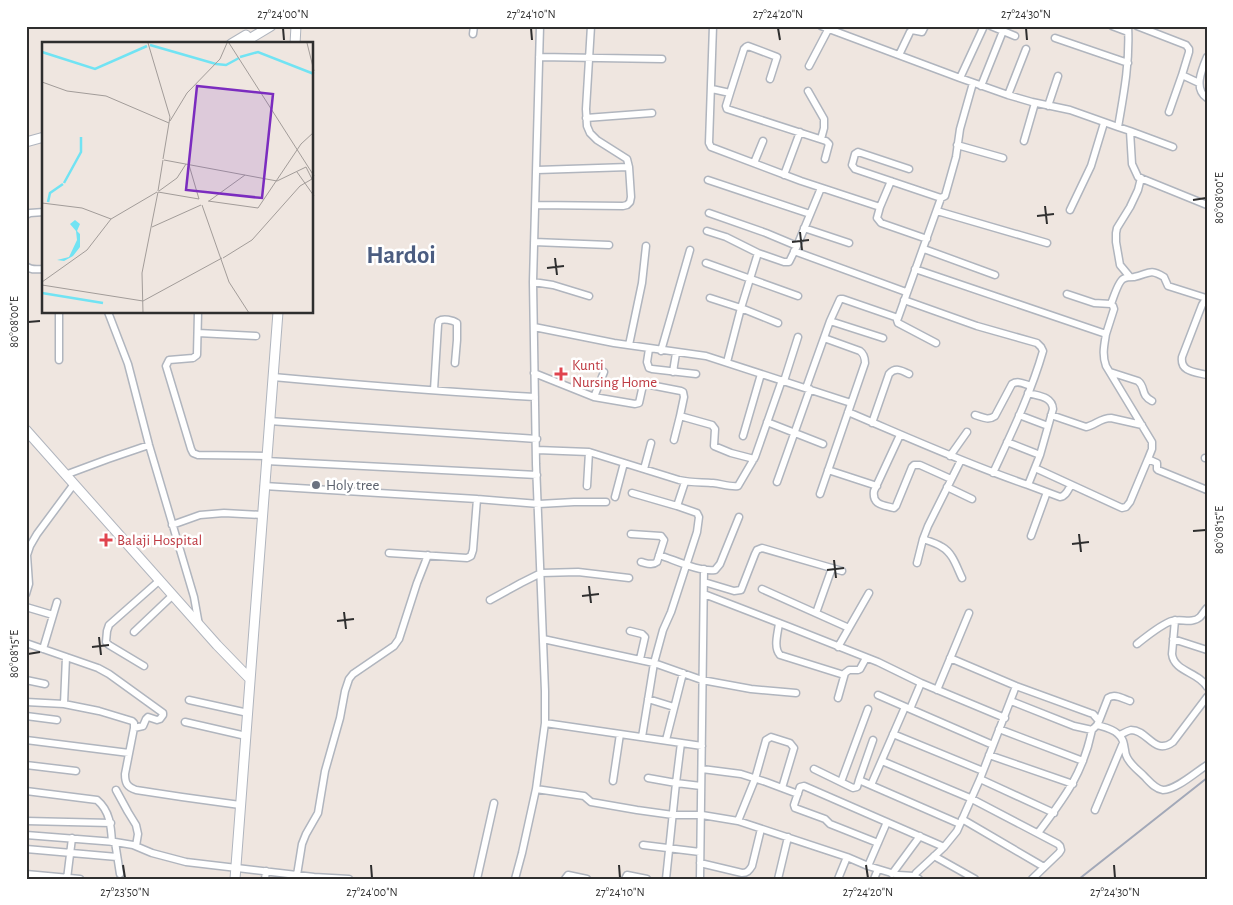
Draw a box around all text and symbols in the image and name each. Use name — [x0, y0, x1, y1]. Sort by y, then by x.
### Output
text: 27°24'00"N — [257, 8, 309, 20]
text: 27°24'10"N — [506, 8, 556, 20]
text: 27°24'20"N — [753, 8, 803, 20]
text: 27°24'30"N — [1001, 8, 1051, 20]
inset map — [42, 42, 314, 314]
text: 80°08'00"E — [1213, 172, 1225, 224]
district label: Hardoi — [366, 243, 436, 268]
text: 80°08'00"E — [8, 296, 20, 348]
place label: Kunti Nursing Home — [572, 358, 657, 390]
marker: Kunti Nursing Home — [554, 367, 568, 381]
place label: Holy tree — [326, 478, 379, 493]
marker: Holy tree — [310, 479, 322, 491]
text: 80°08'15"E — [1213, 506, 1225, 554]
marker: Balaji Hospital — [99, 533, 113, 547]
place label: Balaji Hospital — [117, 533, 202, 548]
text: 80°08'15"E — [8, 630, 20, 678]
text: 27°23'50"N — [100, 886, 150, 898]
text: 27°24'00"N — [346, 886, 398, 898]
text: 27°24'10"N — [595, 886, 645, 898]
text: 27°24'20"N — [843, 886, 893, 898]
text: 27°24'30"N — [1090, 886, 1140, 898]

